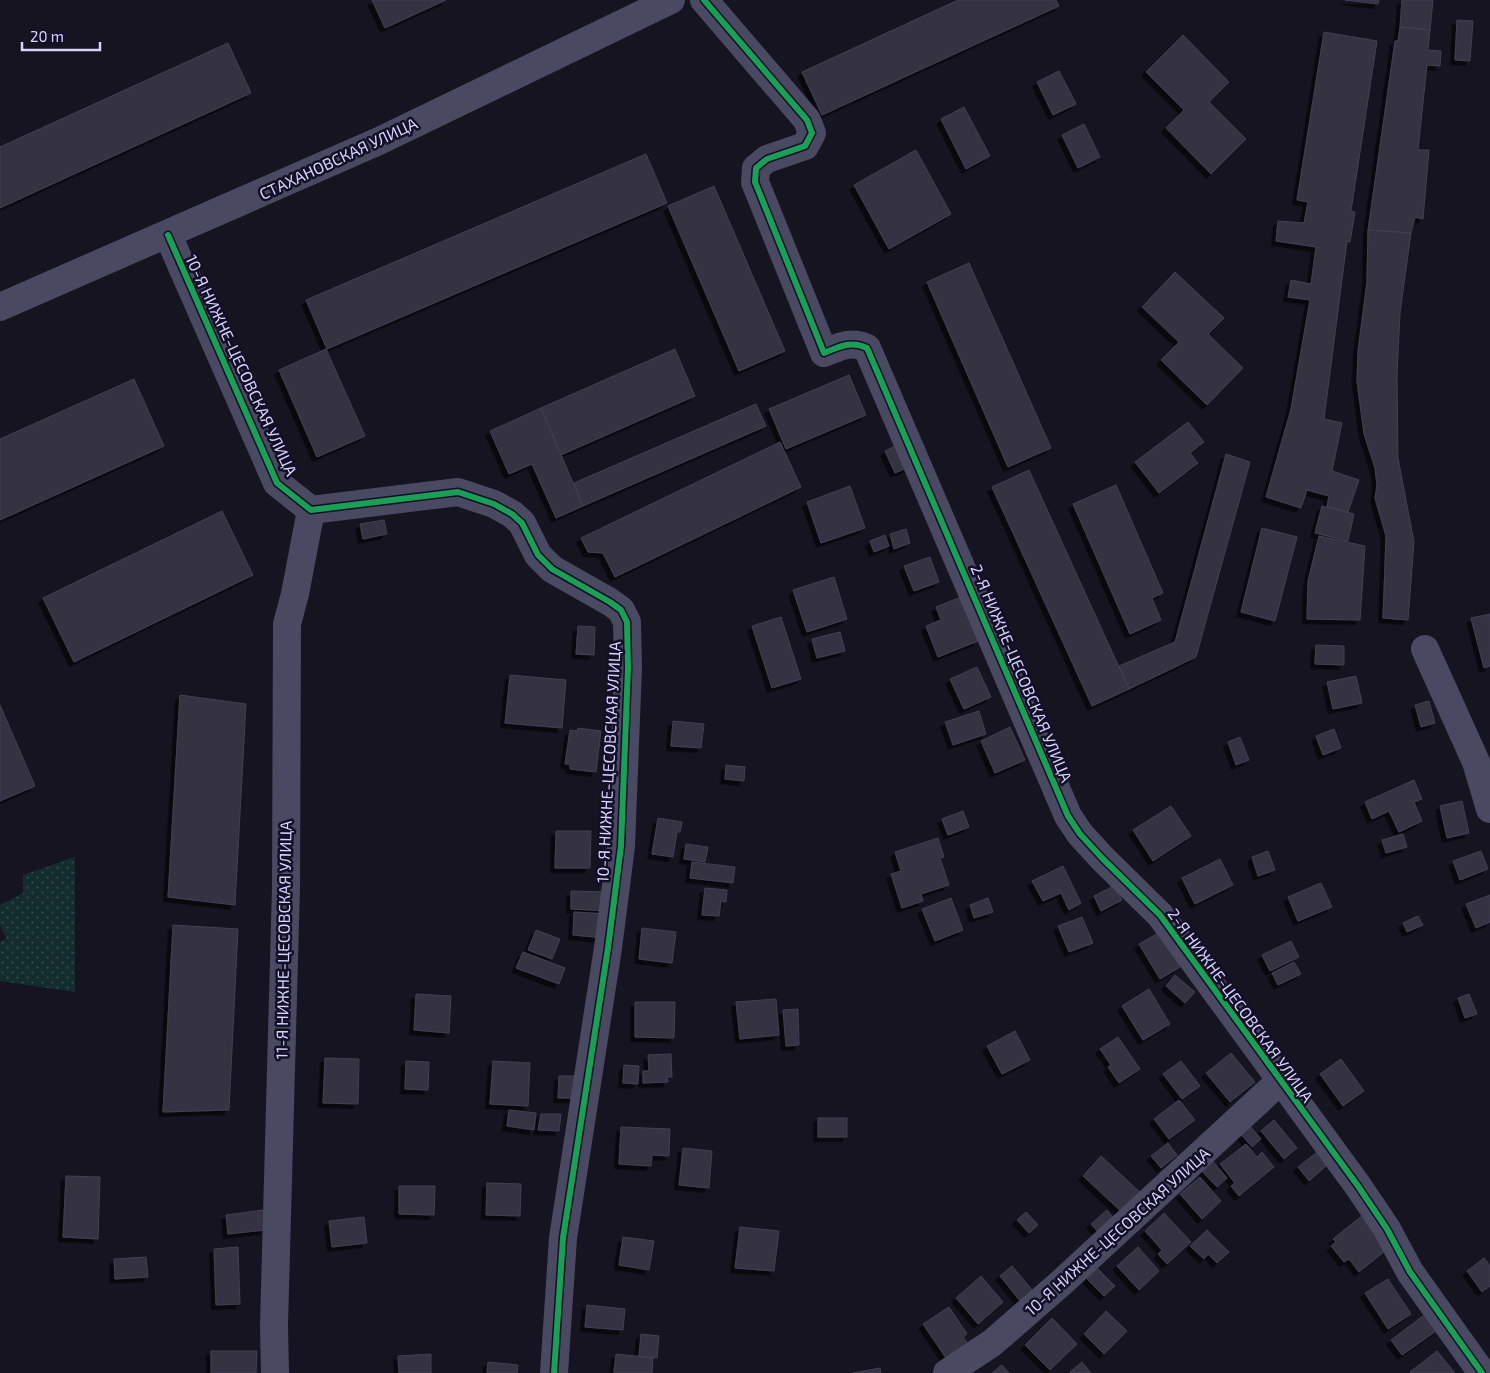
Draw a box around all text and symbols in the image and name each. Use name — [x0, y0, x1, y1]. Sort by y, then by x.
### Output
scale bar — [22, 20, 100, 52]
text: 20 m — [30, 27, 64, 45]
street label: СТАХАНОВСКАЯ УЛИЦА — [256, 113, 420, 203]
street label: 10-Я НИЖНЕ-ЦЕСОВСКАЯ УЛИЦА — [182, 251, 302, 479]
street label: 2-Я НИЖНЕ-ЦЕСОВСКАЯ УЛИЦА — [967, 561, 1077, 785]
street label: 10-Я НИЖНЕ-ЦЕСОВСКАЯ УЛИЦА — [592, 641, 624, 883]
street label: 11-Я НИЖНЕ-ЦЕСОВСКАЯ УЛИЦА — [271, 820, 295, 1059]
street label: 2-Я НИЖНЕ-ЦЕСОВСКАЯ УЛИЦА — [1164, 904, 1318, 1106]
street label: 10-Я НИЖНЕ-ЦЕСОВСКАЯ УЛИЦА — [1021, 1143, 1213, 1319]

